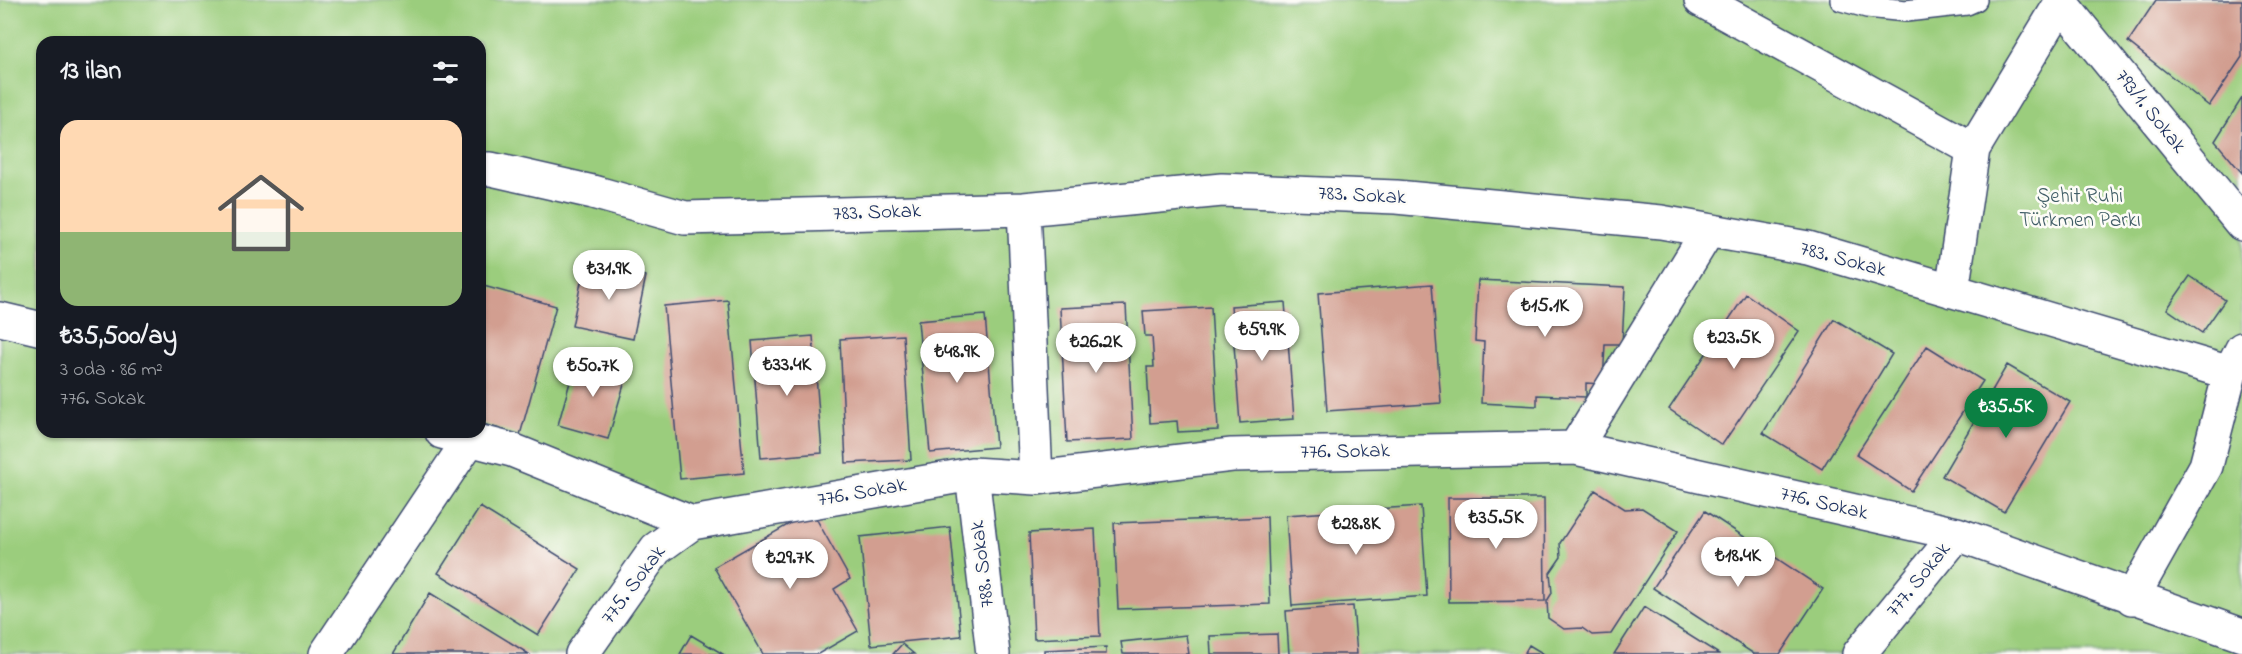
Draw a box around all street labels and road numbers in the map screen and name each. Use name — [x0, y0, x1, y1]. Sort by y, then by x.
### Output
street label: 793/1. Sokak — [2107, 64, 2194, 161]
street label: 783. Sokak — [1317, 179, 1408, 213]
street label: 783. Sokak — [832, 196, 922, 230]
street label: 783. Sokak — [1796, 234, 1890, 286]
street label: 776. Sokak — [1300, 436, 1391, 468]
street label: 776. Sokak — [815, 470, 910, 516]
street label: 776. Sokak — [1777, 479, 1872, 529]
street label: 788. Sokak — [963, 518, 1003, 609]
street label: 777. Sokak — [1879, 535, 1959, 624]
street label: 775. Sokak — [594, 538, 674, 631]

